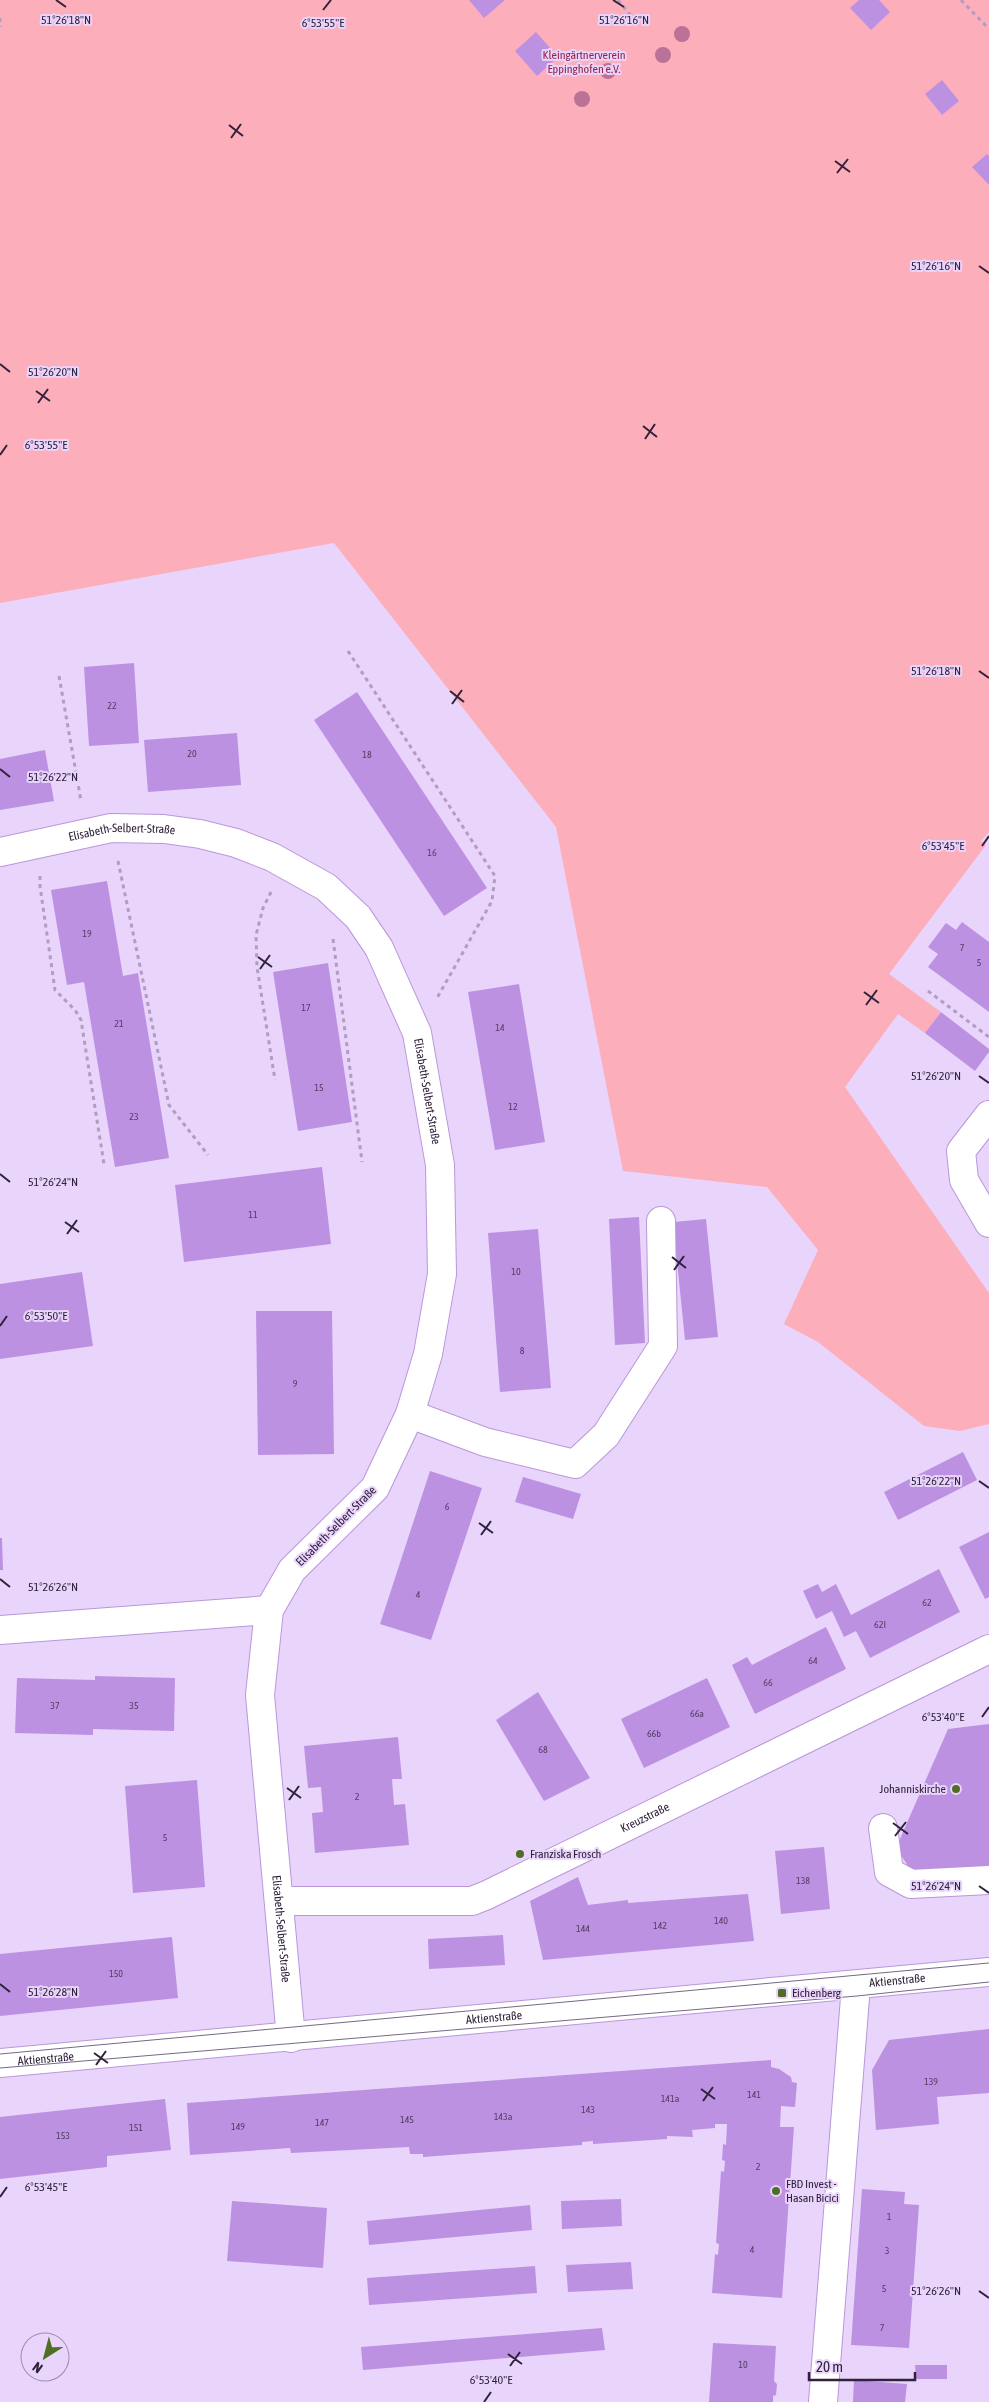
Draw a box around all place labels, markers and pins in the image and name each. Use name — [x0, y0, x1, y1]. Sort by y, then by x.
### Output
place label: Johanniskirche — [880, 1782, 946, 1796]
marker: Johanniskirche — [950, 1783, 962, 1795]
place label: Franziska Frosch — [530, 1847, 601, 1861]
marker: Franziska Frosch — [514, 1848, 526, 1860]
place label: Eichenberg — [792, 1986, 842, 2000]
marker: Eichenberg — [776, 1987, 788, 1999]
place label: FBD Invest - Hasan Bicici — [786, 2177, 839, 2205]
marker: FBD Invest - Hasan Bicici — [770, 2185, 782, 2197]

